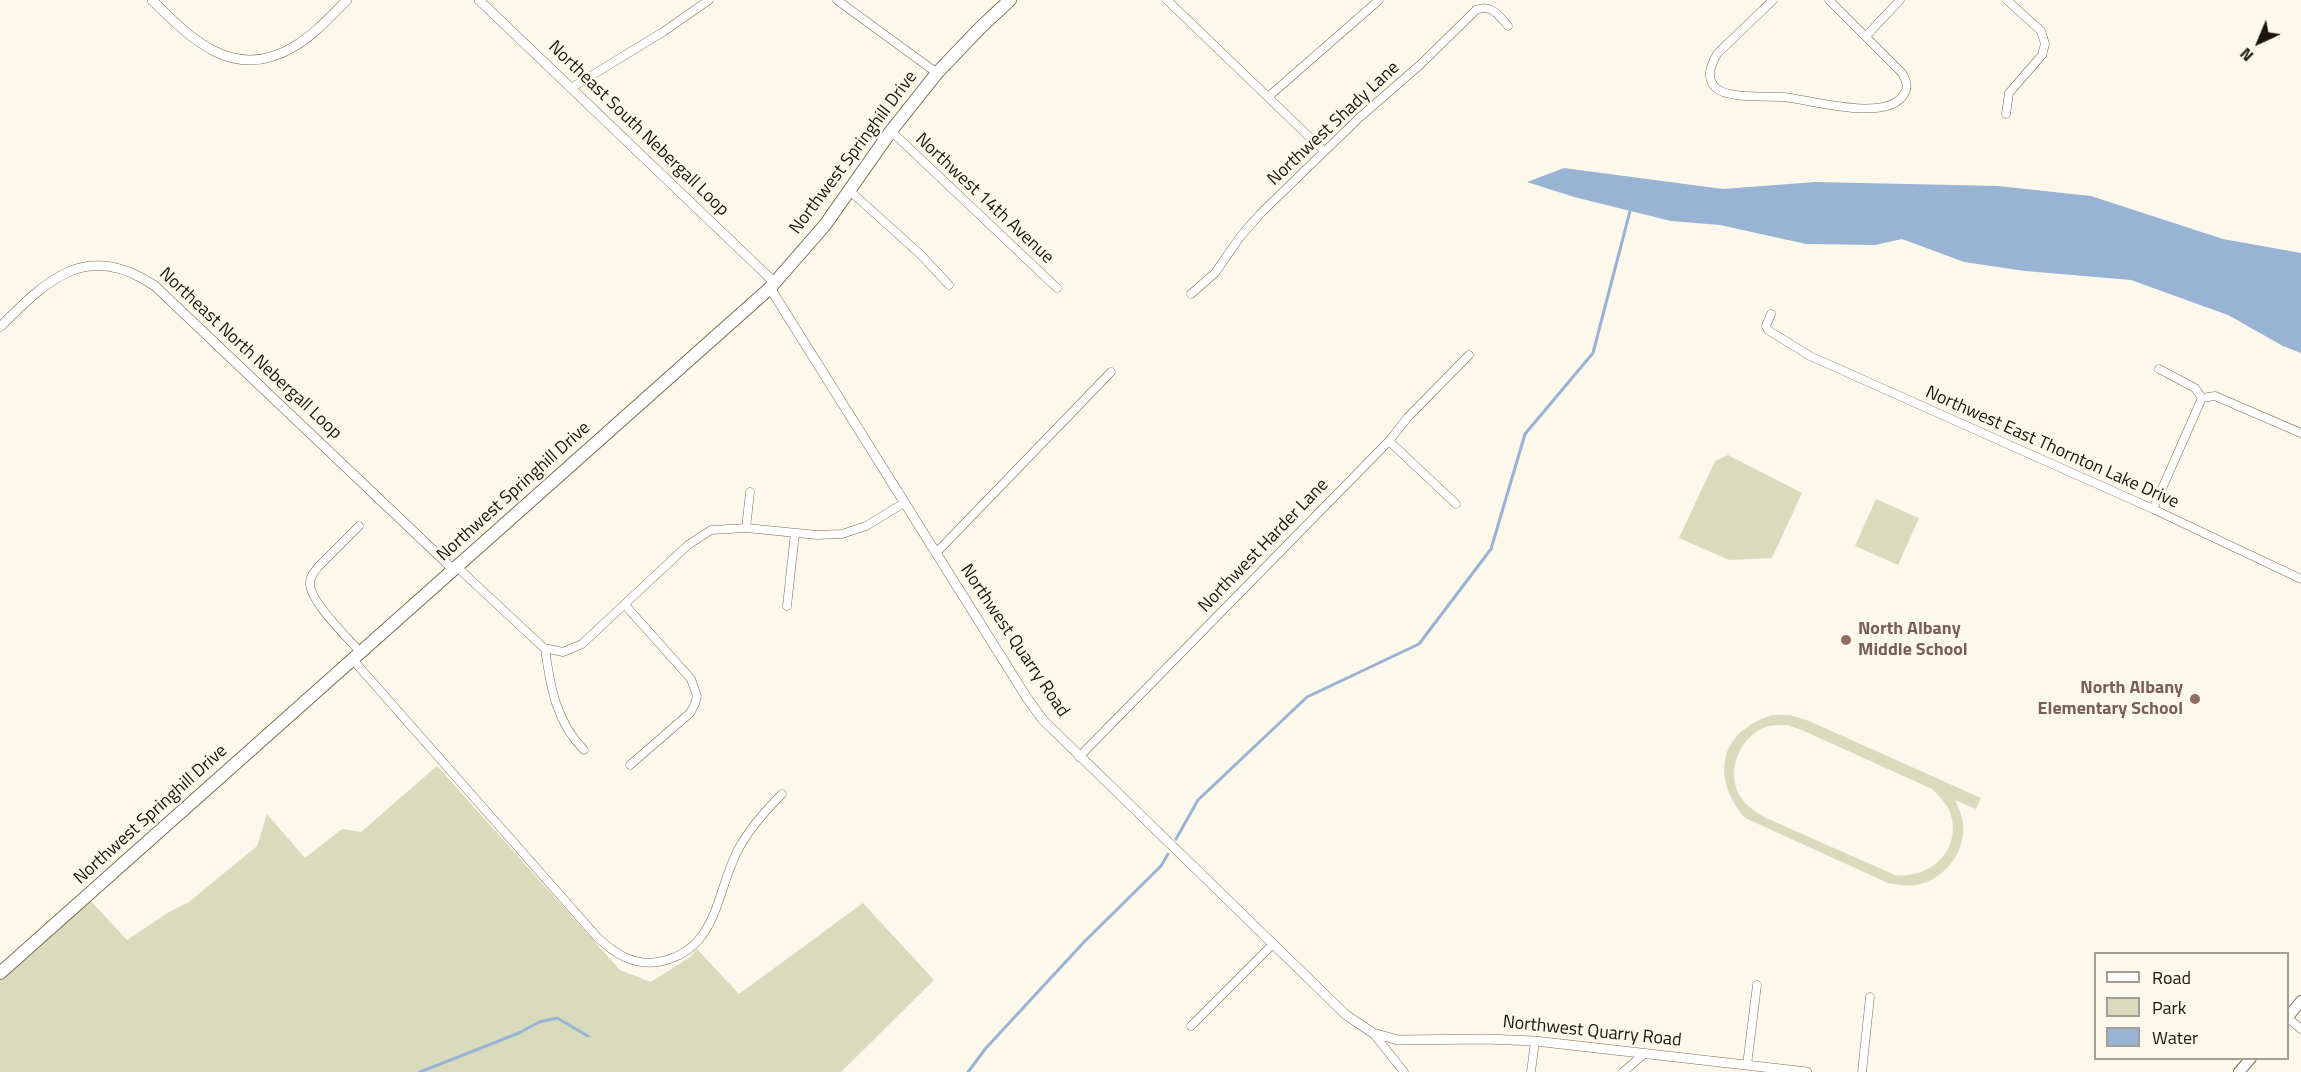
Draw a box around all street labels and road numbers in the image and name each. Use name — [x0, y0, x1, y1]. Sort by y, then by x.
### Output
street label: Northeast South Nebergall Loop — [543, 37, 733, 221]
street label: Northwest Shady Lane — [1264, 57, 1404, 191]
street label: Northwest Springhill Drive — [786, 67, 922, 239]
street label: Northwest 14th Avenue — [910, 129, 1058, 269]
street label: Northeast North Nebergall Loop — [154, 264, 346, 444]
street label: Northwest East Thornton Lake Drive — [1922, 382, 2182, 514]
street label: Northwest Springhill Drive — [433, 418, 595, 566]
street label: Northwest Harder Lane — [1195, 475, 1333, 617]
street label: Northwest Quarry Road — [955, 561, 1073, 721]
street label: Northwest Springhill Drive — [70, 741, 232, 889]
street label: Northwest Quarry Road — [1502, 1012, 1682, 1052]

